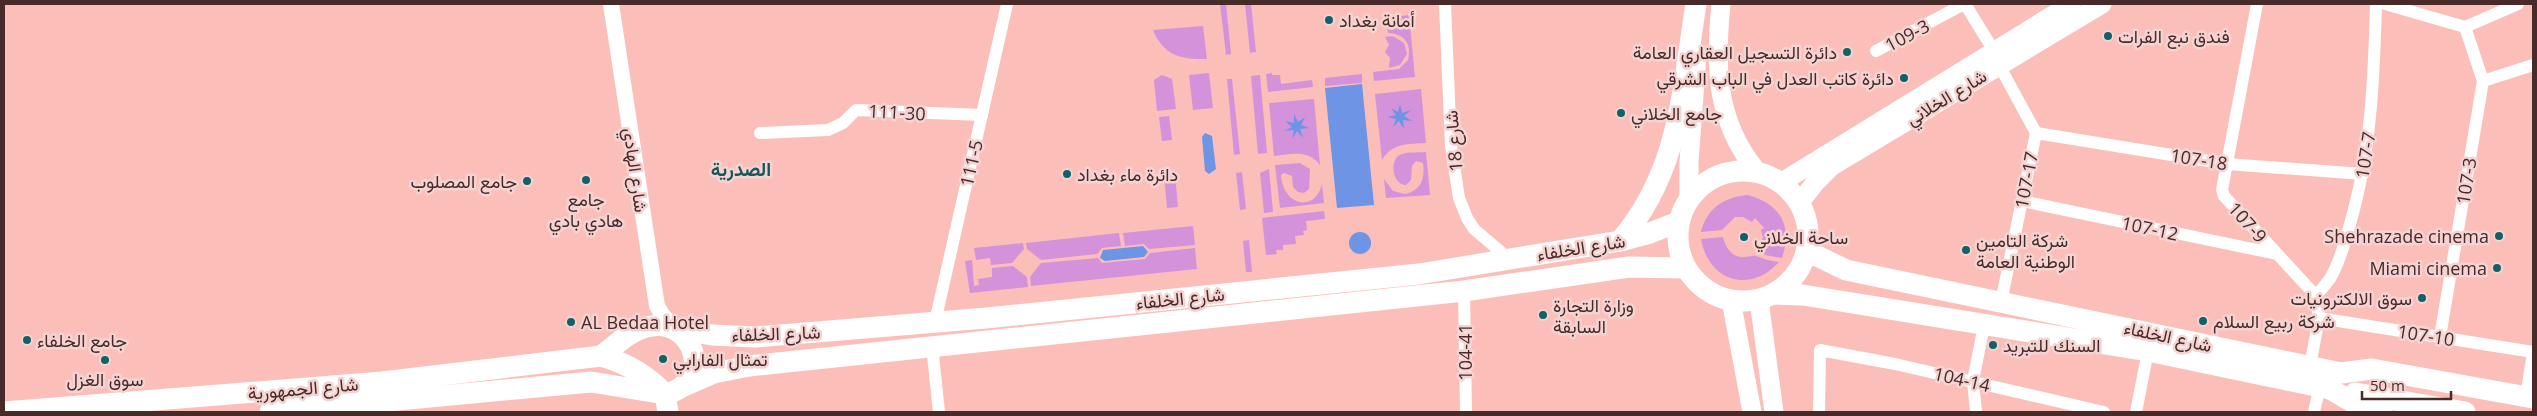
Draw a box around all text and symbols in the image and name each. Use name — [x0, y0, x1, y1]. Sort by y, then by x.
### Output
place label: أمانة بغداد — [1339, 8, 1415, 32]
street label: 109-3 — [1881, 13, 1933, 57]
marker: أمانة بغداد — [1323, 14, 1335, 26]
place label: فندق نبع الفرات — [2118, 24, 2230, 49]
marker: فندق نبع الفرات — [2102, 30, 2114, 42]
place label: دائرة التسجيل العقاري العامة — [1633, 40, 1837, 68]
marker: دائرة التسجيل العقاري العامة — [1841, 46, 1853, 58]
street label: شارع الخلاني — [1901, 63, 1993, 134]
place label: دائرة كاتب العدل في الباب الشرقي — [1657, 66, 1894, 94]
marker: دائرة كاتب العدل في الباب الشرقي — [1898, 72, 1910, 84]
street label: 111-30 — [868, 99, 926, 125]
place label: جامع الخلاني — [1631, 101, 1722, 129]
marker: جامع الخلاني — [1615, 107, 1627, 119]
street label: شارع 18 — [1438, 109, 1469, 173]
street label: شارع الهادي — [614, 126, 654, 214]
street label: 107-7 — [2349, 130, 2381, 180]
street label: 111-5 — [954, 137, 988, 189]
street label: 107-18 — [2169, 143, 2229, 175]
street label: 107-17 — [2009, 150, 2043, 210]
district label: الصدرية — [711, 156, 771, 182]
street label: 107-3 — [2450, 156, 2482, 206]
place label: دائرة ماء بغداد — [1077, 162, 1178, 186]
marker: دائرة ماء بغداد — [1061, 168, 1073, 180]
place label: جامع المصلوب — [411, 169, 517, 194]
marker: جامع هادي بادي — [580, 174, 592, 186]
marker: جامع المصلوب — [521, 175, 533, 187]
place label: جامع هادي بادي — [549, 187, 623, 236]
street label: 107-9 — [2223, 197, 2273, 247]
street label: 107-12 — [2119, 210, 2181, 246]
place label: Shehrazade cinema — [2324, 224, 2489, 248]
place label: ساحة الخلاني — [1754, 225, 1848, 253]
street label: شارع الخلفاء — [1535, 228, 1627, 267]
place label: شركة التامين الوطنية العامة — [1976, 228, 2075, 273]
marker: Shehrazade cinema — [2493, 230, 2505, 242]
marker: ساحة الخلاني — [1738, 231, 1750, 243]
marker: شركة التامين الوطنية العامة — [1960, 244, 1972, 256]
place label: Miami cinema — [2369, 256, 2487, 280]
marker: Miami cinema — [2491, 262, 2503, 274]
street label: شارع الخلفاء — [1134, 281, 1226, 316]
place label: سوق الالكترونيات — [2291, 286, 2412, 310]
marker: سوق الالكترونيات — [2416, 292, 2428, 304]
place label: وزارة التجارة السابقة — [1553, 293, 1634, 338]
marker: وزارة التجارة السابقة — [1537, 309, 1549, 321]
place label: شركة ربيع السلام — [2213, 309, 2335, 334]
place label: AL Bedaa Hotel — [581, 310, 709, 334]
street label: شارع الخلفاء — [2122, 315, 2214, 358]
marker: شركة ربيع السلام — [2197, 315, 2209, 327]
marker: AL Bedaa Hotel — [565, 316, 577, 328]
street label: شارع الخلفاء — [731, 319, 821, 348]
street label: 107-10 — [2396, 319, 2456, 351]
street label: 104-41 — [1453, 323, 1477, 381]
place label: جامع الخلفاء — [37, 328, 127, 353]
place label: السنك للتبريد — [2003, 333, 2100, 357]
marker: جامع الخلفاء — [21, 334, 33, 346]
marker: السنك للتبريد — [1987, 339, 1999, 351]
place label: تمثال الفارابي — [673, 347, 767, 375]
marker: تمثال الفارابي — [657, 353, 669, 365]
marker: سوق الغزل — [99, 354, 111, 366]
street label: 104-14 — [1931, 361, 1993, 397]
place label: سوق الغزل — [67, 367, 143, 391]
scale bar — [2362, 368, 2451, 400]
street label: شارع الجمهورية — [247, 371, 359, 406]
text: 50 m — [2370, 375, 2405, 395]

